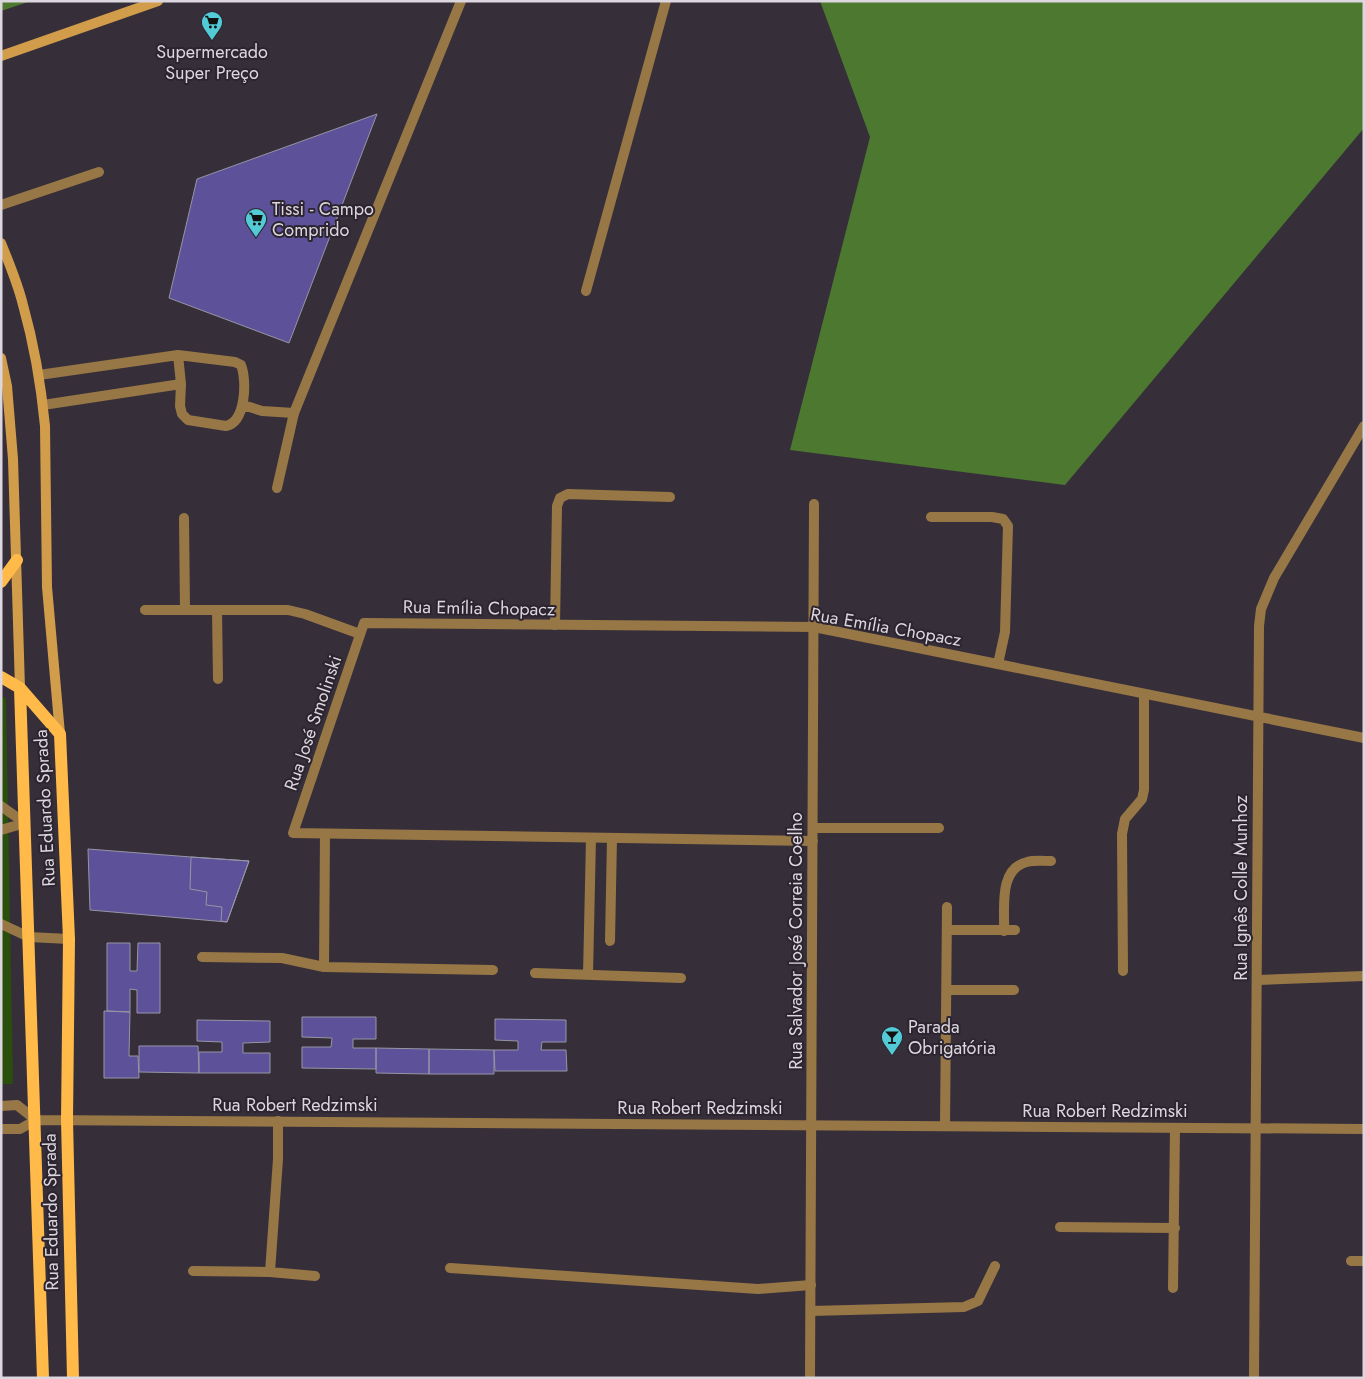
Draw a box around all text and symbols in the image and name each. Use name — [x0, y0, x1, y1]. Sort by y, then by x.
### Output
supermarket icon: Supermercado Super Preço — [200, 10, 224, 41]
place label: Supermercado Super Preço — [156, 39, 268, 86]
place label: Tissi - Campo Comprido — [272, 196, 374, 243]
supermarket icon: Tissi - Campo Comprido — [244, 207, 268, 238]
street label: Rua Emília Chopacz — [403, 594, 556, 622]
street label: Rua Emília Chopacz — [809, 601, 964, 653]
street label: Rua José Smolinski — [278, 652, 348, 794]
street label: Rua Eduardo Sprada — [28, 729, 62, 887]
street label: Rua Ignês Colle Munhoz — [1228, 795, 1254, 981]
street label: Rua Salvador José Correia Coelho — [783, 812, 809, 1070]
place label: Parada Obrigatória — [908, 1014, 996, 1061]
bar icon: Parada Obrigatória — [880, 1025, 904, 1056]
street label: Rua Robert Redzimski — [212, 1092, 378, 1118]
street label: Rua Robert Redzimski — [617, 1095, 783, 1121]
street label: Rua Robert Redzimski — [1022, 1098, 1188, 1124]
street label: Rua Eduardo Sprada — [37, 1133, 65, 1291]

